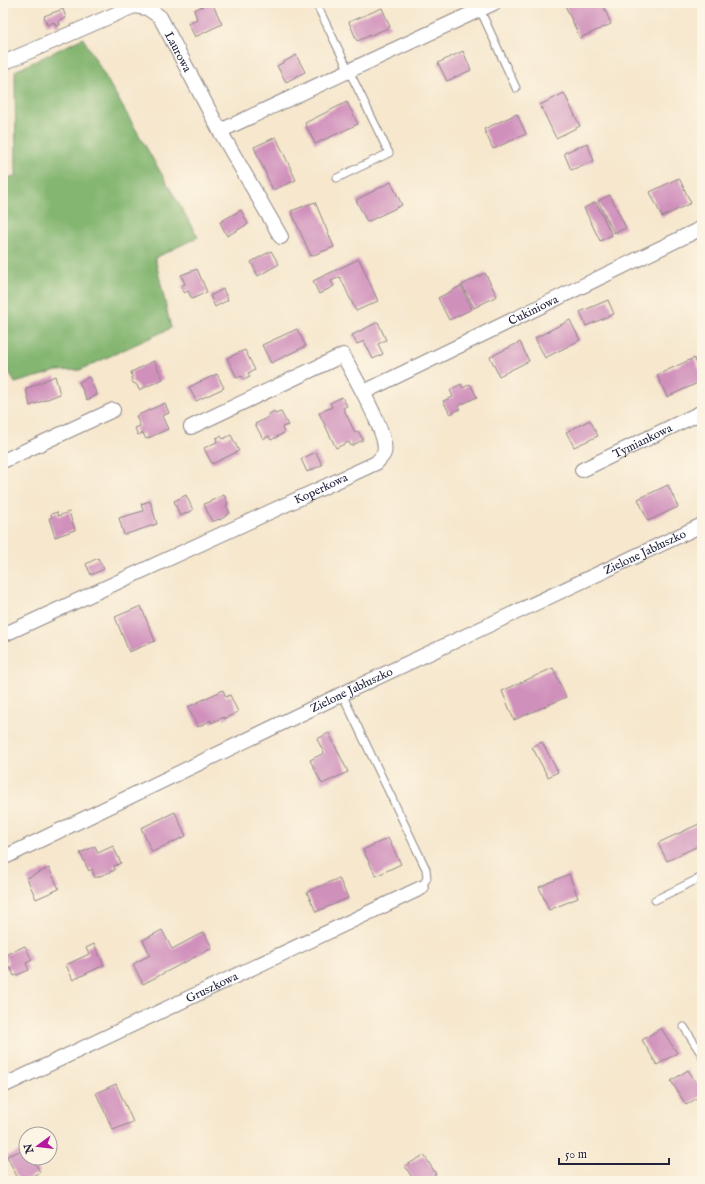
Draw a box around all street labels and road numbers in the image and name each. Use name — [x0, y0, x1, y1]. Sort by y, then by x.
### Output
street label: Laurowa — [161, 29, 195, 75]
street label: Cukiniowa — [506, 292, 561, 329]
street label: Tymiankowa — [611, 420, 675, 462]
street label: Koperkowa — [292, 470, 351, 508]
street label: Zielone Jabłuszko — [601, 526, 689, 578]
street label: Zielone Jabłuszko — [308, 664, 396, 716]
street label: Gruszkowa — [184, 969, 241, 1006]

